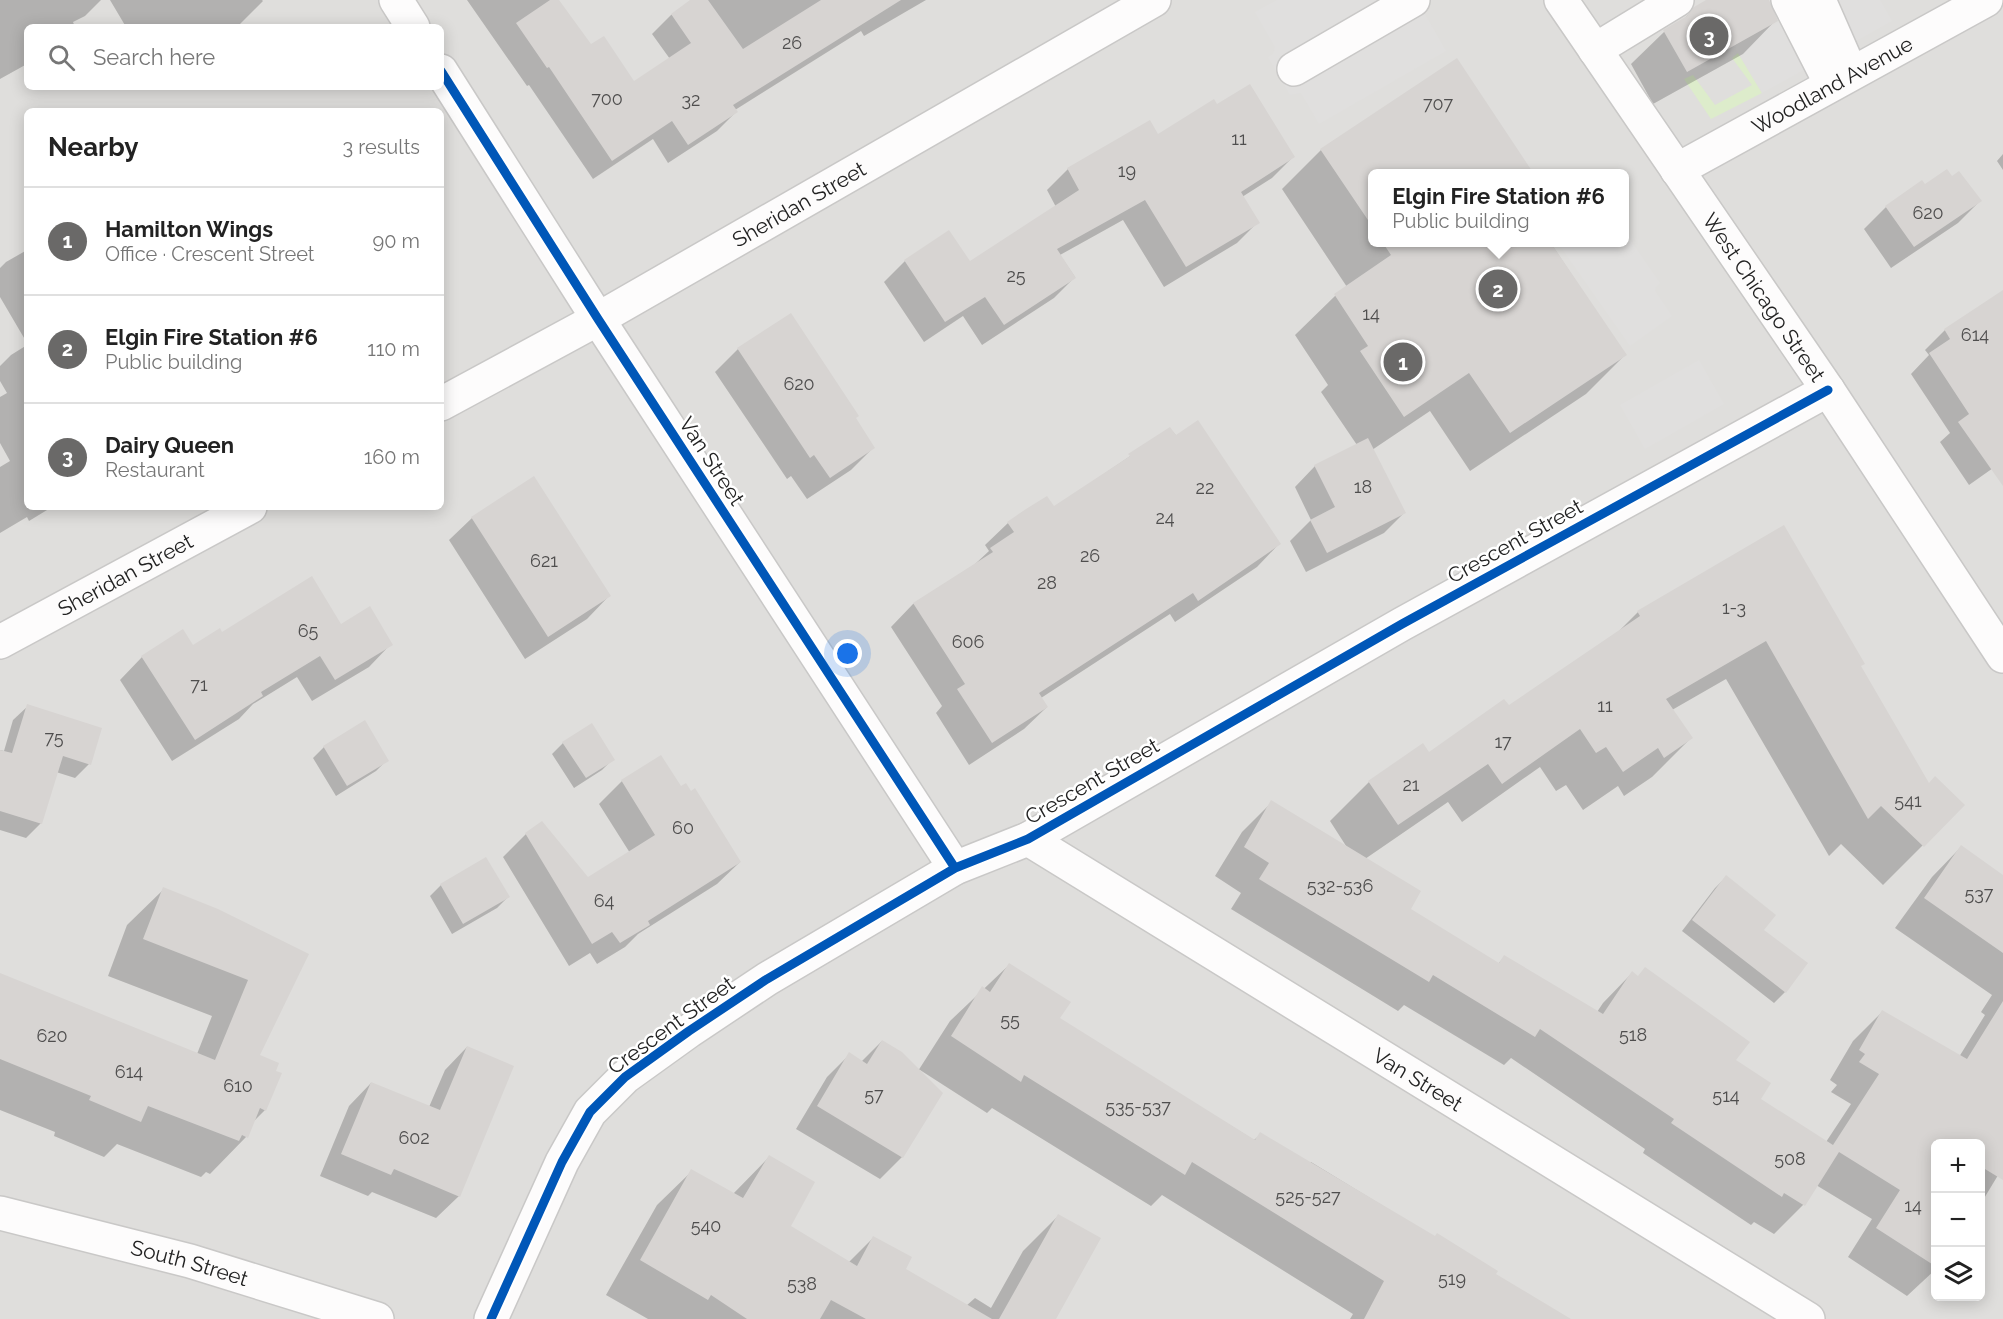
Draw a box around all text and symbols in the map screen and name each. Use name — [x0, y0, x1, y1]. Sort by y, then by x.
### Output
pin: 3 — [1690, 14, 1728, 58]
search box — [24, 24, 444, 90]
street label: Woodland Avenue — [1747, 30, 1917, 139]
house number: 26 — [782, 32, 802, 53]
icon: search — [45, 41, 78, 74]
text: Search here — [93, 44, 215, 70]
house number: 700 — [591, 88, 623, 109]
house number: 32 — [682, 89, 701, 110]
house number: 707 — [1423, 93, 1453, 114]
house number: 11 — [1231, 128, 1247, 149]
text: Nearby — [48, 132, 138, 162]
text: 3 results — [342, 135, 420, 159]
street label: Sheridan Street — [728, 156, 870, 252]
house number: 19 — [1118, 160, 1136, 181]
popup — [1368, 169, 1629, 247]
text: Elgin Fire Station #6 — [1392, 183, 1605, 209]
house number: 620 — [1912, 202, 1944, 223]
street label: West Chicago Street — [1698, 208, 1831, 386]
text: Public building — [1392, 209, 1530, 233]
text: Hamilton Wings — [105, 216, 273, 242]
text: 1 — [63, 229, 72, 253]
text: 90 m — [373, 229, 420, 253]
text: Office · Crescent Street — [105, 242, 315, 266]
house number: 25 — [1006, 265, 1026, 286]
pin: 2 — [1478, 266, 1518, 312]
house number: 14 — [1362, 303, 1380, 324]
text: Elgin Fire Station #6 — [105, 324, 318, 350]
house number: 614 — [1961, 324, 1989, 345]
text: 2 — [62, 337, 73, 361]
text: 110 m — [367, 337, 420, 361]
pin: 1 — [1384, 340, 1422, 385]
text: Public building — [105, 350, 242, 374]
house number: 620 — [783, 373, 815, 394]
street label: Van Street — [674, 412, 750, 510]
text: Dairy Queen — [105, 432, 234, 458]
text: 3 — [62, 445, 73, 469]
text: 160 m — [364, 445, 420, 469]
text: Restaurant — [105, 458, 205, 482]
house number: 18 — [1354, 476, 1372, 497]
house number: 22 — [1196, 477, 1214, 498]
street label: Crescent Street — [1443, 494, 1587, 588]
house number: 24 — [1155, 507, 1175, 528]
street label: Sheridan Street — [53, 528, 197, 621]
house number: 26 — [1080, 545, 1100, 566]
house number: 621 — [530, 550, 558, 571]
house number: 28 — [1037, 572, 1057, 593]
house number: 1-3 — [1722, 597, 1746, 618]
house number: 65 — [298, 620, 319, 641]
house number: 606 — [952, 631, 985, 652]
your location — [833, 639, 862, 668]
house number: 71 — [190, 674, 208, 695]
house number: 11 — [1597, 695, 1613, 716]
house number: 75 — [44, 727, 64, 748]
house number: 17 — [1494, 731, 1512, 752]
street label: Crescent Street — [1021, 733, 1163, 829]
house number: 21 — [1402, 774, 1420, 795]
house number: 541 — [1894, 790, 1922, 811]
house number: 60 — [672, 817, 694, 838]
house number: 532-536 — [1307, 875, 1373, 896]
house number: 537 — [1965, 883, 1994, 904]
house number: 64 — [594, 890, 615, 911]
street label: Crescent Street — [603, 971, 739, 1079]
house number: 55 — [1000, 1009, 1020, 1030]
house number: 518 — [1619, 1024, 1647, 1045]
house number: 620 — [36, 1025, 68, 1046]
street label: Van Street — [1369, 1042, 1467, 1116]
house number: 614 — [115, 1061, 143, 1082]
house number: 610 — [223, 1075, 253, 1096]
house number: 57 — [864, 1084, 884, 1105]
house number: 514 — [1712, 1085, 1740, 1106]
house number: 535-537 — [1105, 1096, 1171, 1117]
house number: 602 — [398, 1127, 430, 1148]
map controls — [1931, 1139, 1985, 1301]
button: + — [1931, 1139, 1985, 1193]
house number: 508 — [1774, 1148, 1806, 1169]
house number: 525-527 — [1275, 1186, 1341, 1207]
button: − — [1931, 1193, 1985, 1247]
house number: 14 — [1904, 1195, 1922, 1216]
house number: 540 — [691, 1215, 721, 1236]
street label: South Street — [128, 1234, 251, 1291]
button: layers — [1931, 1247, 1985, 1301]
house number: 519 — [1438, 1268, 1466, 1289]
house number: 538 — [787, 1273, 817, 1294]

